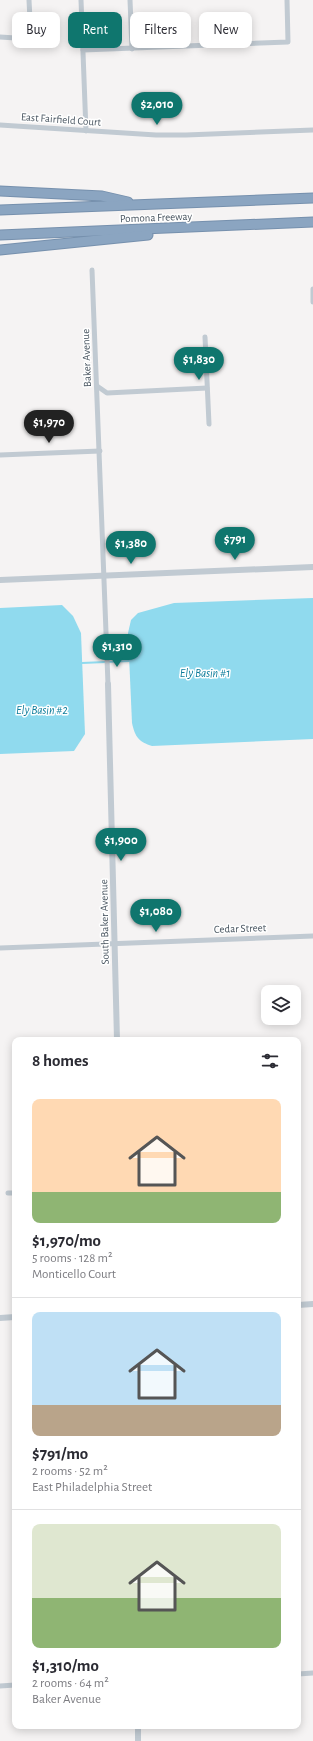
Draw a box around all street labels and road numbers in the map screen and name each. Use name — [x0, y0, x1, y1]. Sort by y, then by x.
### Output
street label: East Fairfield Court — [21, 111, 102, 128]
street label: Pomona Freeway — [120, 211, 193, 224]
street label: Baker Avenue — [80, 329, 93, 387]
street label: South Baker Avenue — [98, 879, 111, 965]
street label: Cedar Street — [214, 922, 267, 935]

